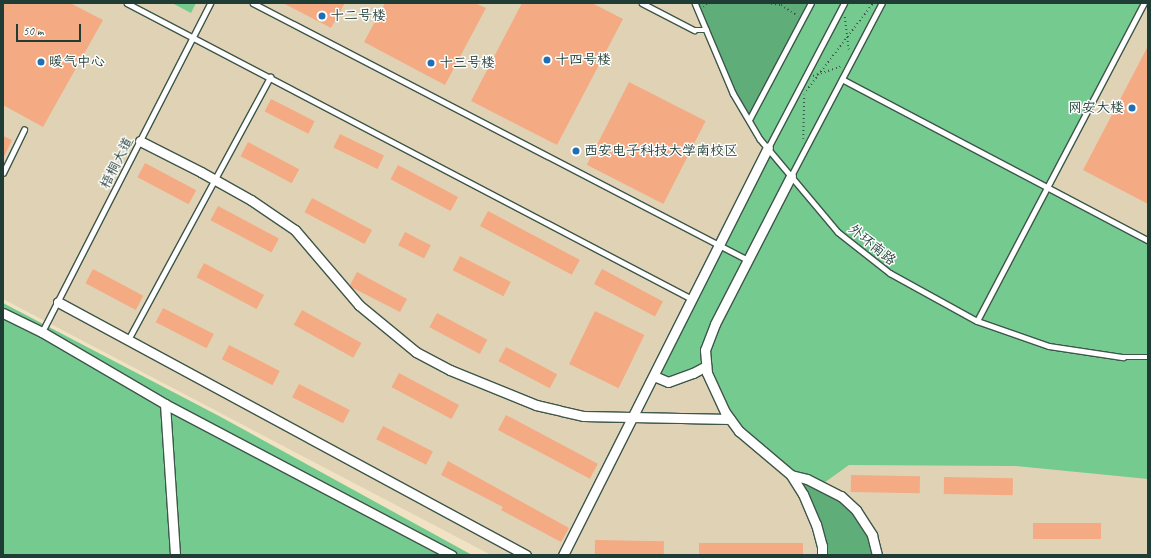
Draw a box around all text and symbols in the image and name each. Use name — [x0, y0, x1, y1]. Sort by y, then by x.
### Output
place label: 十二号楼 — [330, 8, 386, 24]
marker: 十二号楼 — [317, 11, 327, 21]
scale bar — [18, 16, 83, 42]
text: 50 m — [23, 23, 43, 39]
place label: 十四号楼 — [555, 52, 611, 68]
place label: 暖气中心 — [49, 54, 105, 70]
place label: 十三号楼 — [439, 55, 495, 71]
marker: 十四号楼 — [542, 55, 552, 65]
marker: 暖气中心 — [36, 57, 46, 67]
marker: 十三号楼 — [426, 58, 436, 68]
place label: 网安大楼 — [1068, 100, 1124, 116]
marker: 网安大楼 — [1127, 103, 1137, 113]
street label: 梧桐大道 — [97, 134, 137, 192]
place label: 西安电子科技大学南校区 — [584, 143, 738, 159]
marker: 西安电子科技大学南校区 — [571, 146, 581, 156]
street label: 外环南路 — [845, 221, 899, 269]

